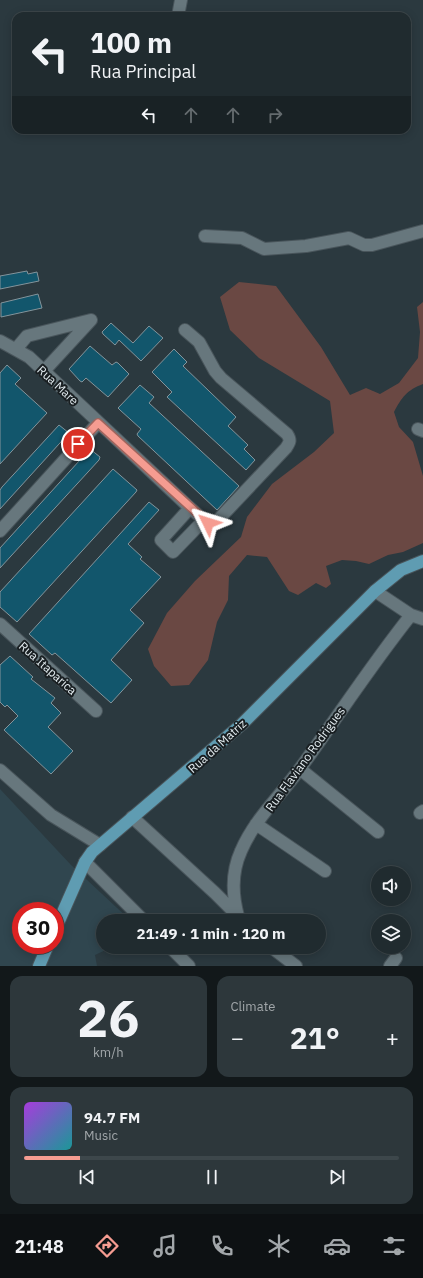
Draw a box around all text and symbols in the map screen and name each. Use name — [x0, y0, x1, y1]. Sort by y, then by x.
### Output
text: 100 m — [90, 24, 172, 61]
icon: left — [24, 28, 76, 80]
text: Rua Principal — [90, 60, 196, 83]
icon: left — [138, 104, 160, 126]
icon: ahead — [180, 104, 202, 126]
icon: ahead — [222, 104, 244, 126]
icon: right — [264, 104, 286, 126]
street label: Rua Mare — [34, 362, 82, 408]
pin — [61, 427, 95, 461]
icon: arrive — [67, 433, 89, 455]
position arrow — [187, 502, 229, 544]
street label: Rua Itaparica — [16, 638, 80, 698]
street label: Rua Flaviano Rodrigues — [262, 704, 348, 814]
street label: Rua da Matriz — [185, 716, 250, 776]
map controls — [371, 866, 411, 954]
button: sound — [371, 866, 411, 906]
speed limit sign: 30 — [12, 902, 64, 954]
button: layers — [371, 914, 411, 954]
text: 21:49 · 1 min · 120 m — [137, 924, 285, 943]
text: 26 — [77, 984, 139, 1051]
text: Climate — [231, 998, 275, 1015]
text: 21° — [290, 1018, 340, 1057]
text: − — [231, 1023, 244, 1052]
text: + — [386, 1023, 399, 1052]
text: km/h — [93, 1044, 124, 1061]
text: 94.7 FM — [84, 1108, 140, 1127]
text: Music — [84, 1127, 118, 1144]
icon: previous — [76, 1166, 98, 1188]
icon: pause — [201, 1166, 223, 1188]
icon: next — [326, 1166, 348, 1188]
icon: directions — [93, 1232, 121, 1260]
icon: music — [151, 1232, 179, 1260]
icon: phone — [208, 1232, 236, 1260]
icon: climate — [265, 1232, 293, 1260]
icon: car — [323, 1232, 351, 1260]
icon: filters — [380, 1232, 408, 1260]
text: 21:48 — [15, 1235, 64, 1258]

